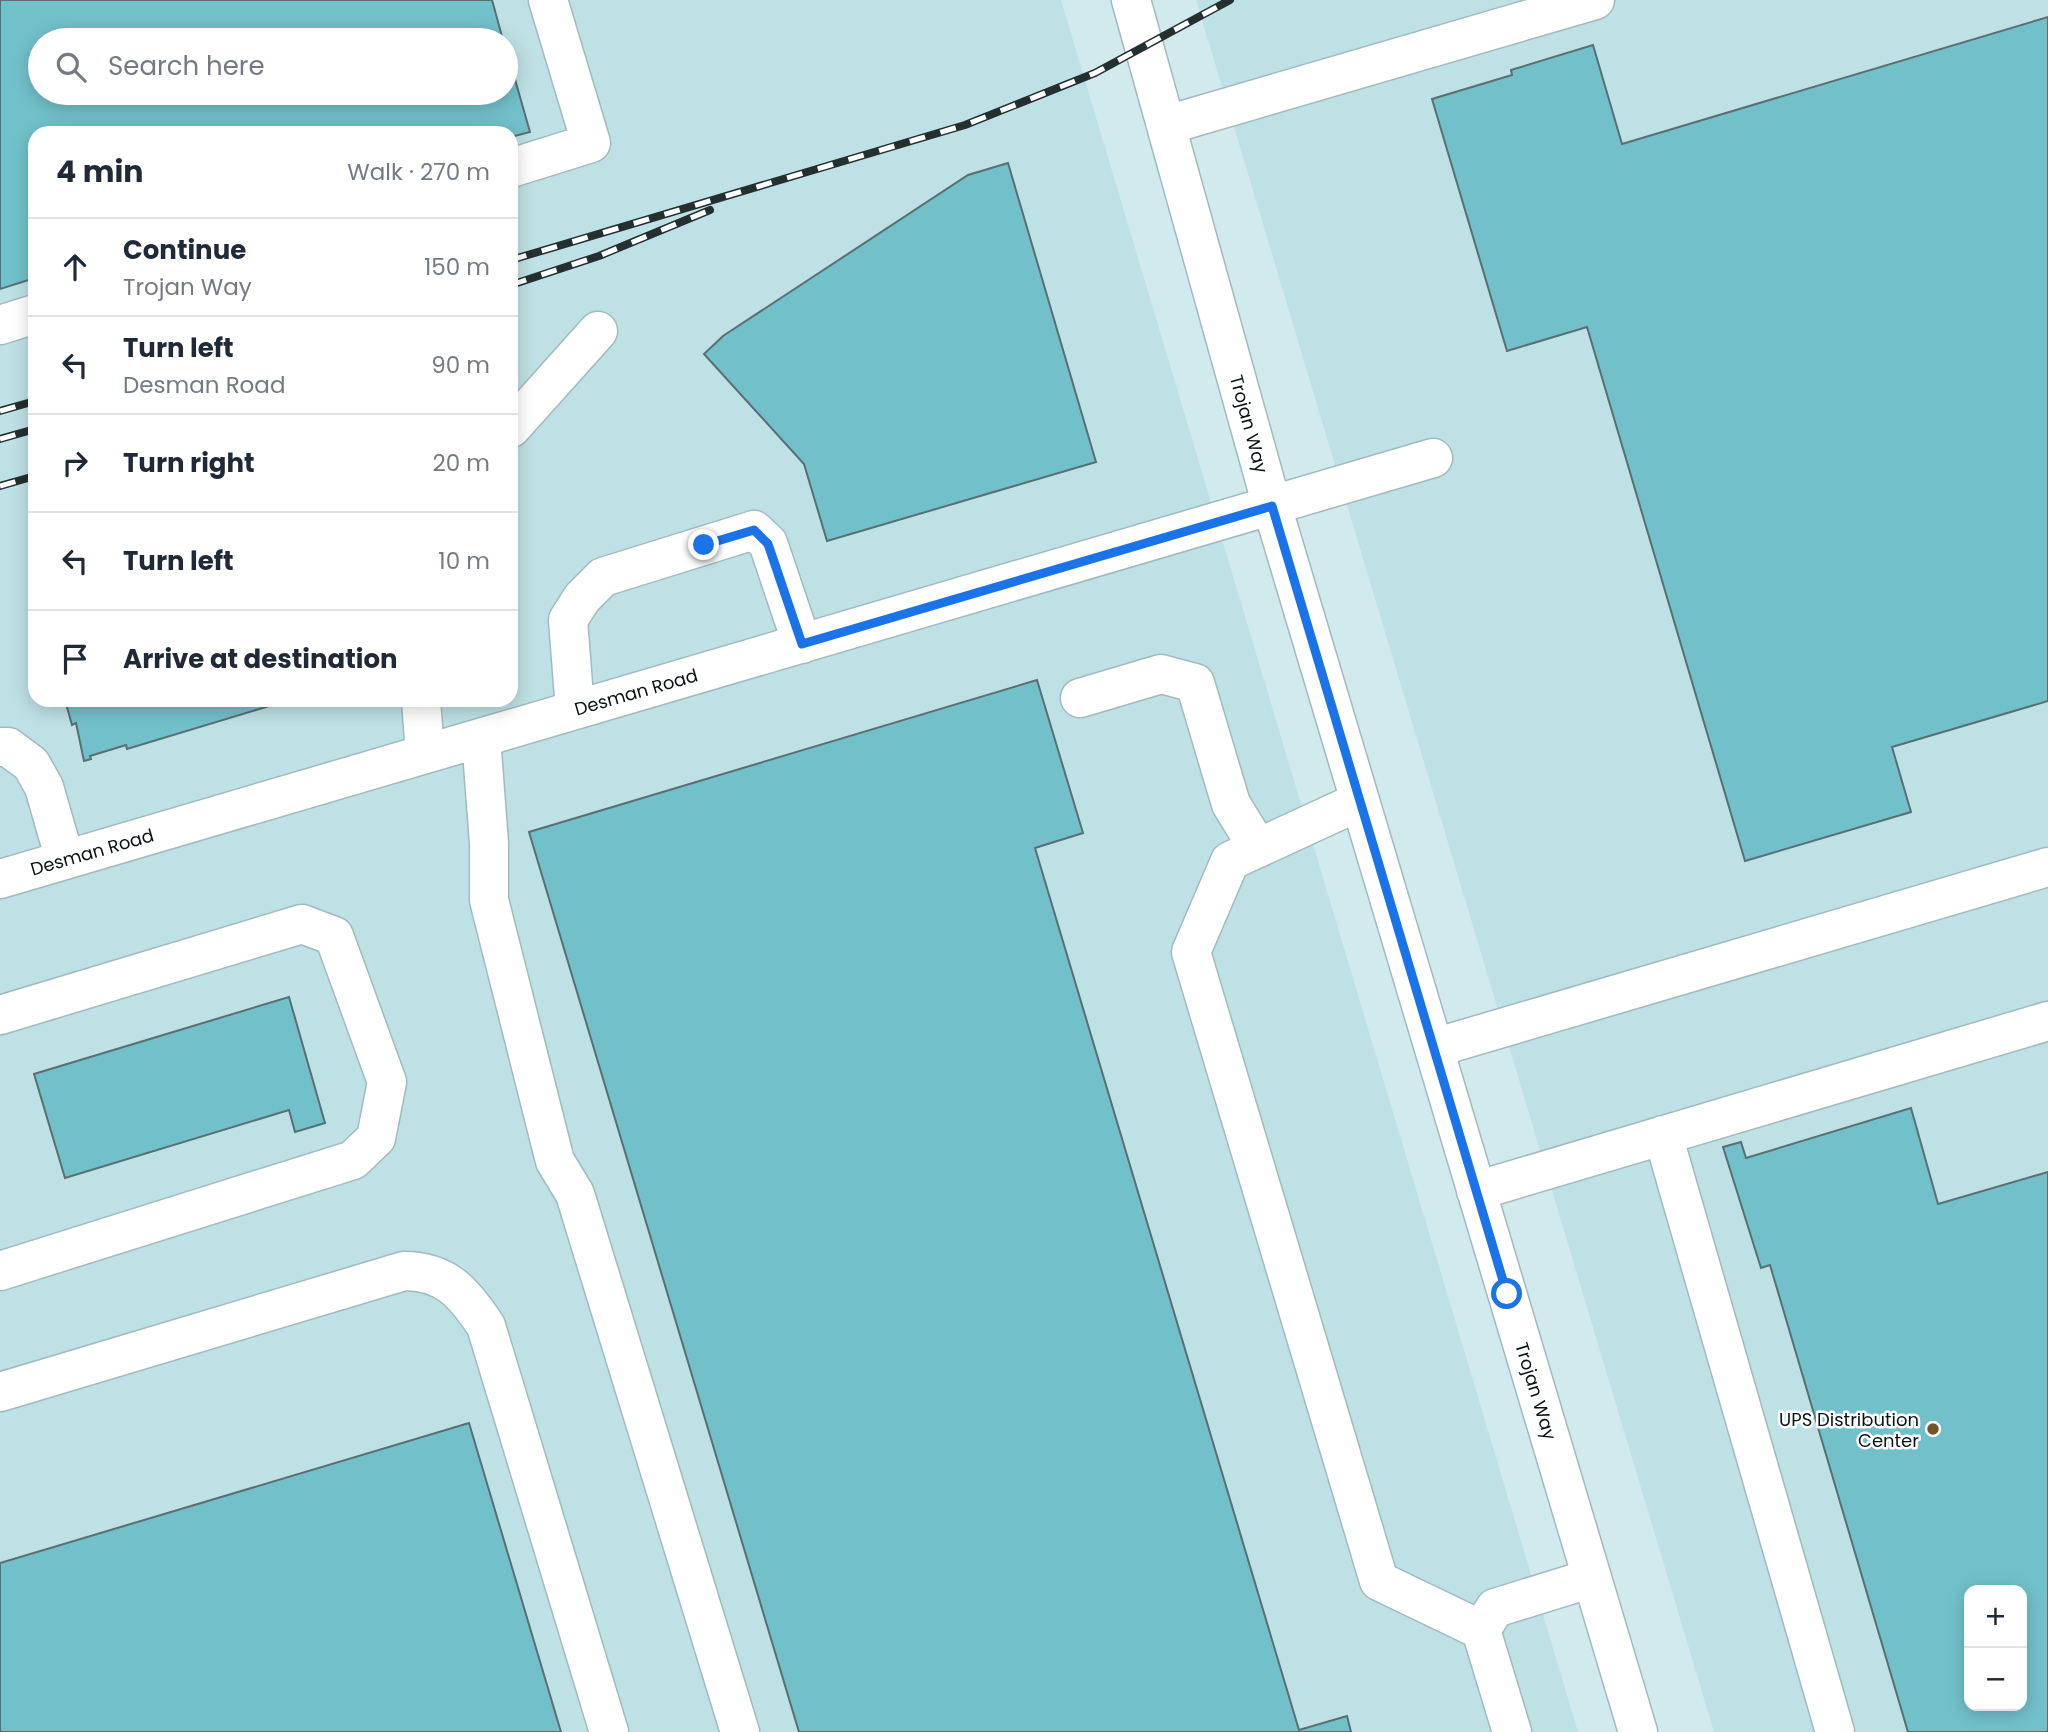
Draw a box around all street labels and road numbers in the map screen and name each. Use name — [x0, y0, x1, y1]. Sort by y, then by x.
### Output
street label: Trojan Way — [1224, 372, 1274, 476]
street label: Desman Road — [571, 662, 701, 722]
street label: Desman Road — [27, 822, 157, 882]
street label: Trojan Way — [1509, 1339, 1563, 1443]

